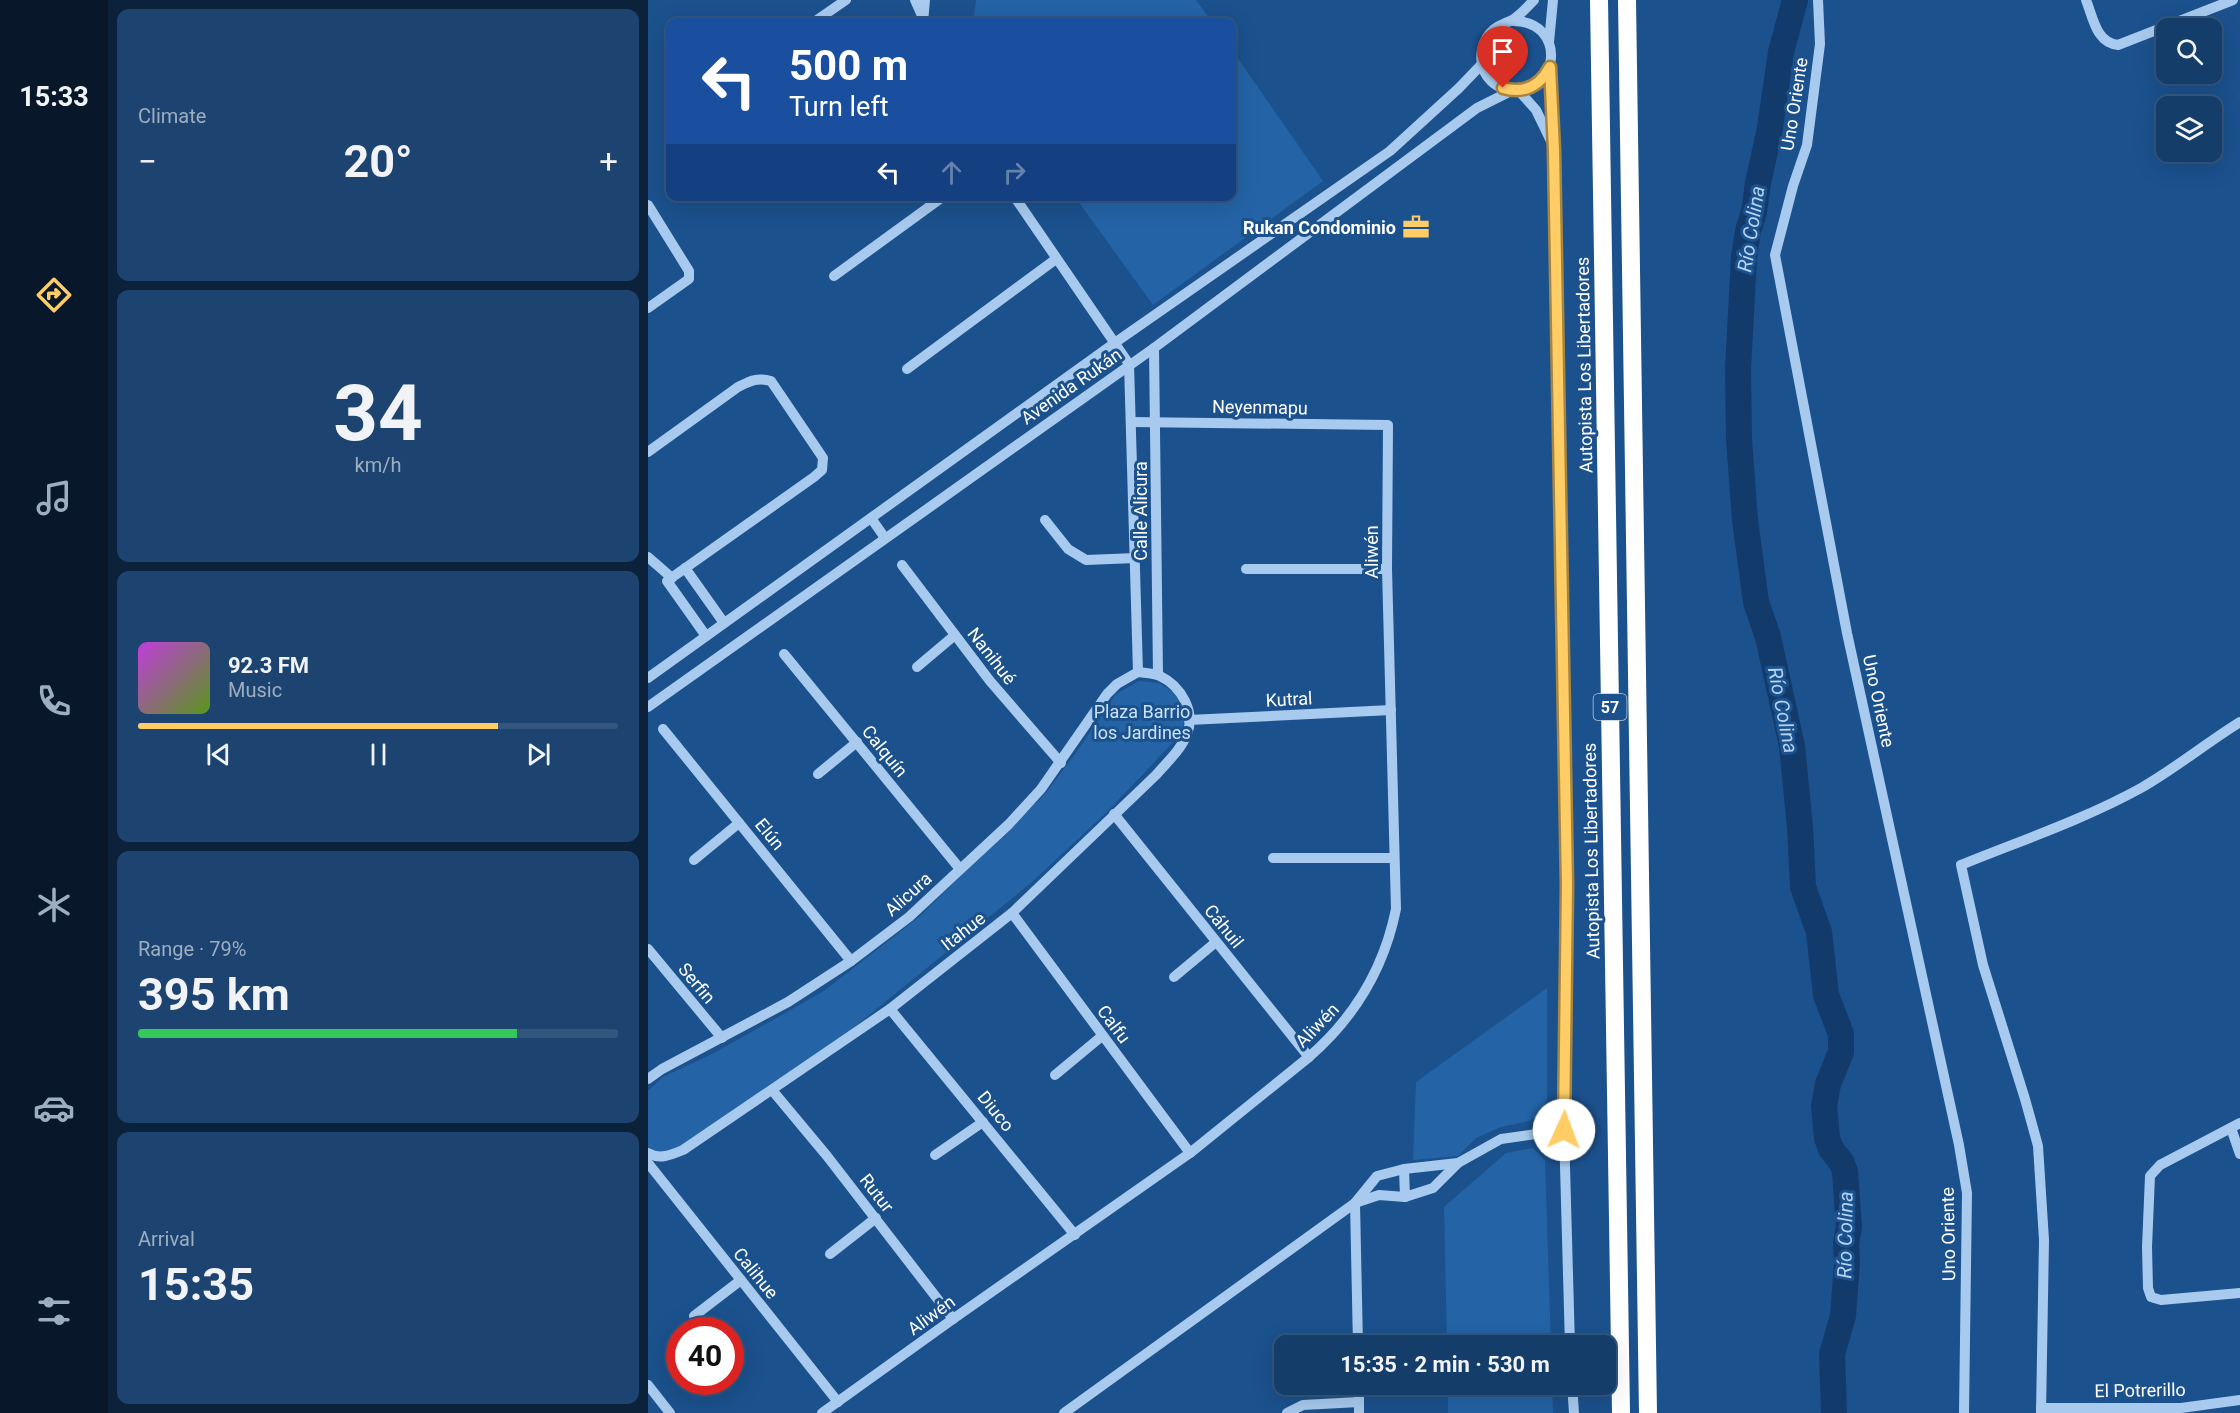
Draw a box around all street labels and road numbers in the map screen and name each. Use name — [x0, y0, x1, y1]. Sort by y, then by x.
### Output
street label: Uno Oriente — [1776, 56, 1812, 152]
street label: Autopista Los Libertadores — [1572, 257, 1596, 473]
street label: Avenida Rukán — [1017, 344, 1125, 428]
street label: Neyenmapu — [1212, 396, 1308, 418]
street label: Calle Alicura — [1130, 461, 1151, 561]
street label: Aliwén — [1361, 525, 1382, 579]
street label: Nanihué — [963, 623, 1021, 689]
street label: Uno Oriente — [1859, 653, 1899, 749]
street label: Kutral — [1265, 687, 1313, 711]
road number: 57 — [1594, 694, 1626, 720]
street label: Calquín — [858, 721, 912, 781]
street label: Autopista Los Libertadores — [1579, 743, 1603, 959]
street label: Elún — [751, 814, 789, 854]
street label: Alicura — [880, 868, 936, 920]
street label: Cáhuil — [1200, 900, 1248, 952]
street label: Itahue — [937, 907, 989, 955]
street label: Serfin — [674, 959, 720, 1007]
street label: Aliwén — [1291, 998, 1343, 1052]
street label: Calfu — [1093, 1001, 1135, 1047]
street label: Diuco — [973, 1087, 1019, 1135]
street label: Rutur — [856, 1170, 898, 1216]
street label: Uno Oriente — [1937, 1187, 1959, 1281]
street label: Calihue — [729, 1243, 783, 1303]
street label: Aliwén — [903, 1291, 959, 1339]
street label: El Potrerillo — [2094, 1379, 2186, 1401]

